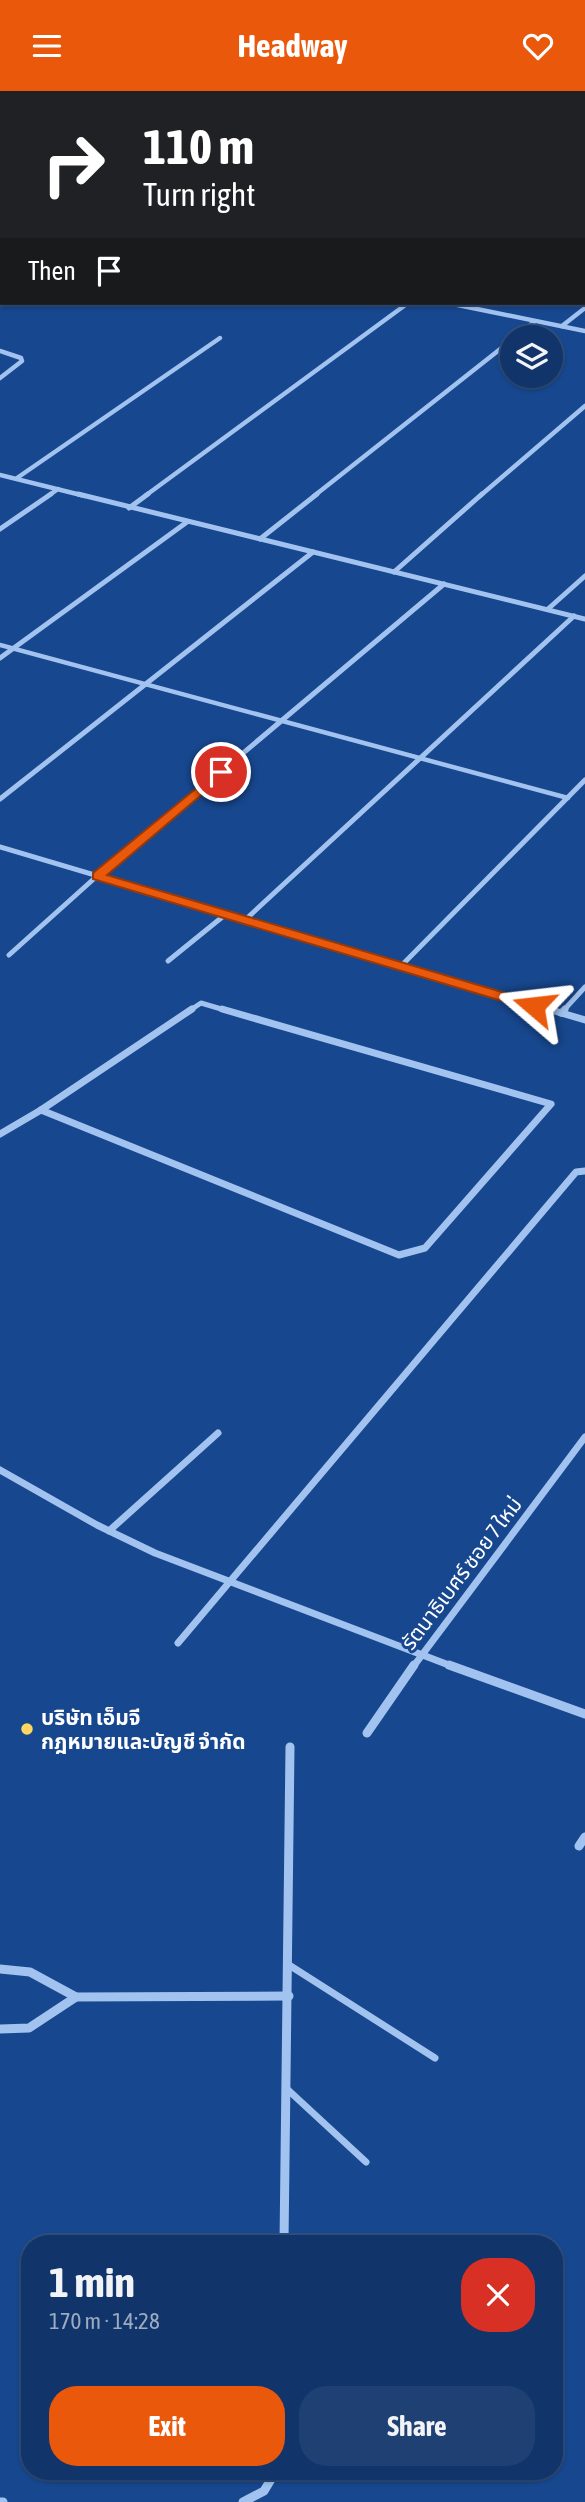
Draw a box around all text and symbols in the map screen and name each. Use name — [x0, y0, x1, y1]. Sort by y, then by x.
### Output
icon: menu — [28, 27, 66, 65]
text: Headway — [237, 27, 348, 64]
icon: heart — [519, 27, 557, 65]
text: 110 m — [143, 118, 254, 174]
icon: right — [28, 119, 119, 210]
text: Turn right — [143, 176, 256, 213]
icon: arrive — [90, 252, 128, 290]
text: Then — [28, 256, 76, 286]
map controls — [500, 325, 563, 388]
button: layers — [500, 325, 563, 388]
pin — [191, 742, 251, 802]
icon: arrive — [202, 753, 240, 791]
position arrow — [497, 969, 571, 1043]
street label: รัตนาธิเบศร์ ซอย 7 ใหม่ — [396, 1492, 526, 1654]
place label: บริษัท เอ็มจี กฎหมายและบัญชี จำกัด — [41, 1705, 246, 1754]
marker: บริษัท เอ็มจี กฎหมายและบัญชี จำกัด — [19, 1721, 35, 1737]
text: 1 min — [49, 2258, 135, 2306]
button: close — [461, 2258, 535, 2332]
text: 170 m · 14:28 — [49, 2308, 160, 2334]
button: Exit — [49, 2386, 285, 2466]
button: Share — [299, 2386, 535, 2466]

